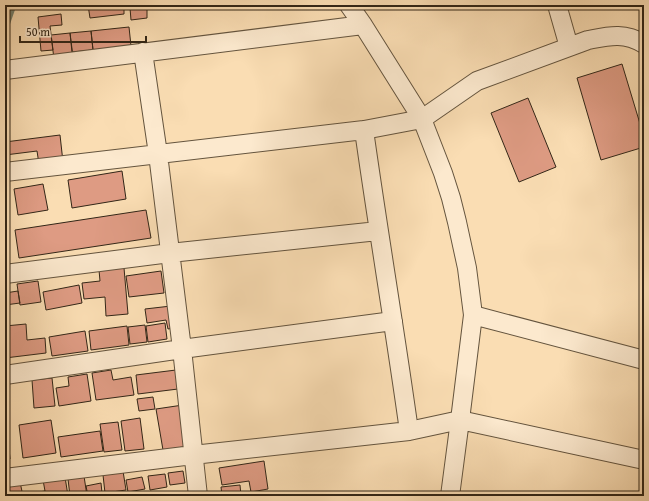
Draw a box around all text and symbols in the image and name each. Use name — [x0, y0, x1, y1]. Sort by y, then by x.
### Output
scale bar — [20, 18, 146, 44]
text: 50 m — [26, 23, 50, 40]

